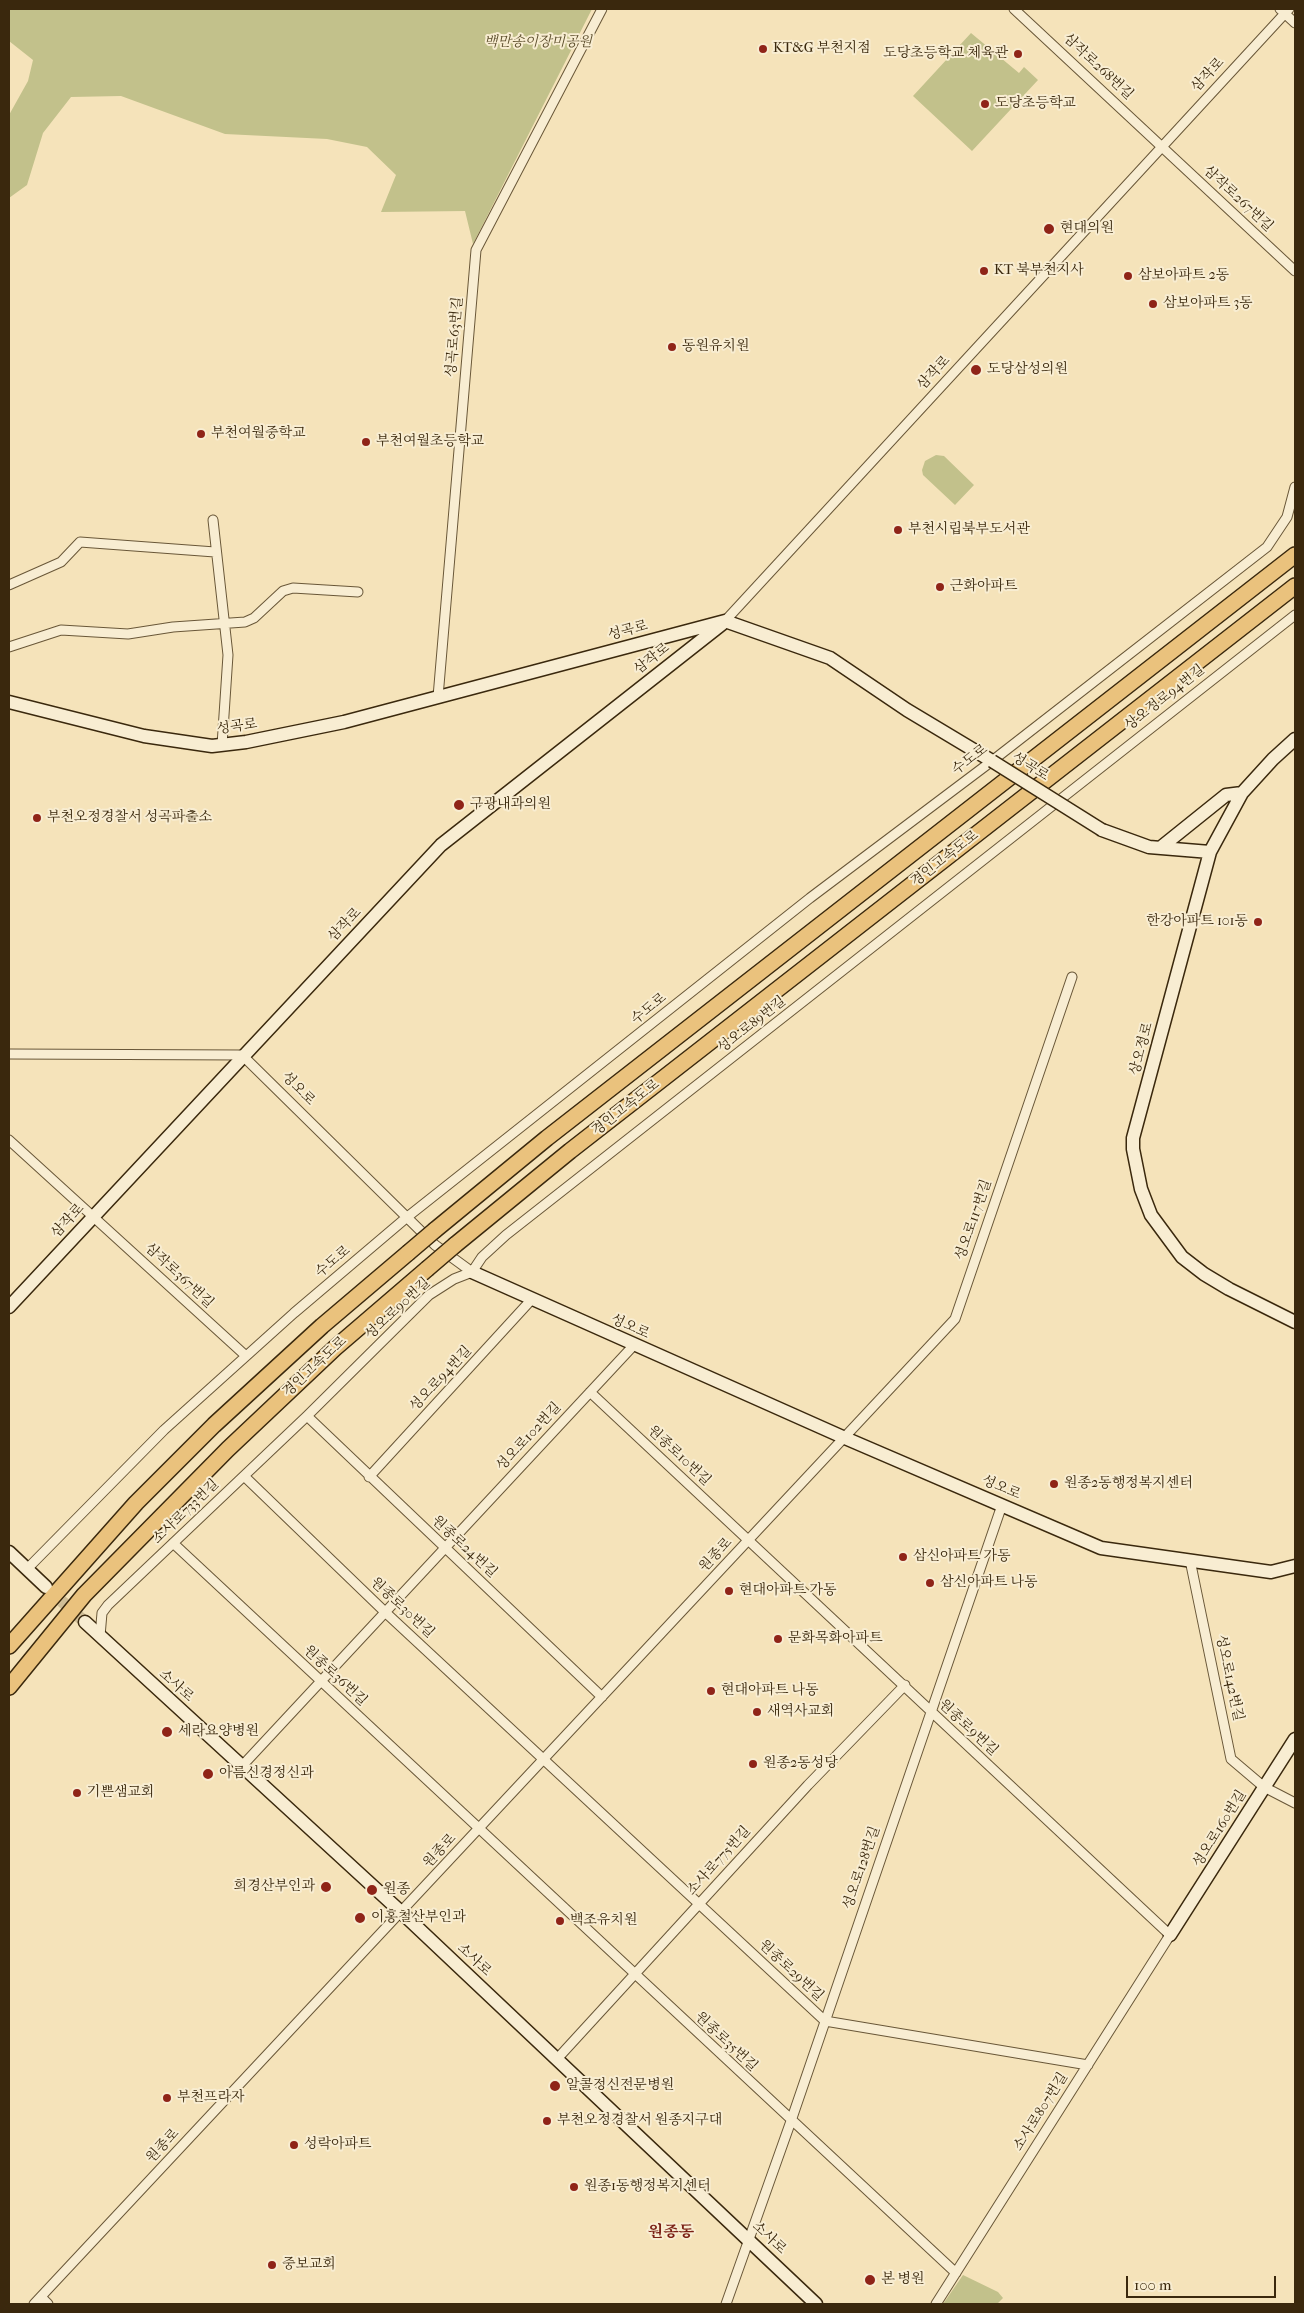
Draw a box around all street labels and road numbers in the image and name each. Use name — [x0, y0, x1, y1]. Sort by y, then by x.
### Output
street label: 삼작로268번길 — [1060, 30, 1136, 104]
street label: 삼작로 — [1188, 54, 1228, 96]
street label: 삼작로267번길 — [1200, 162, 1276, 236]
street label: 성곡로63번길 — [443, 296, 467, 378]
street label: 삼작로 — [914, 352, 954, 394]
street label: 성곡로 — [606, 618, 650, 644]
street label: 삼작로 — [631, 640, 673, 678]
street label: 상오정로94번길 — [1122, 662, 1208, 734]
street label: 성곡로 — [216, 716, 258, 738]
street label: 수도로 — [949, 741, 991, 779]
street label: 성곡로 — [1008, 749, 1052, 785]
street label: 경인고속도로 — [908, 827, 982, 891]
street label: 삼작로 — [325, 905, 365, 945]
street label: 수도로 — [628, 990, 670, 1028]
street label: 성오로89번길 — [715, 993, 789, 1057]
street label: 상오정로 — [1127, 1021, 1157, 1077]
street label: 성오로 — [278, 1069, 318, 1109]
street label: 경인고속도로 — [589, 1076, 663, 1140]
street label: 성오로117번길 — [952, 1177, 996, 1263]
street label: 삼작로 — [48, 1200, 88, 1242]
street label: 삼작로367번길 — [141, 1240, 217, 1312]
street label: 수도로 — [312, 1243, 354, 1281]
street label: 성오로90번길 — [362, 1275, 434, 1343]
street label: 성오로 — [608, 1311, 652, 1343]
street label: 경인고속도로 — [280, 1333, 350, 1401]
street label: 성오로94번길 — [407, 1343, 475, 1415]
street label: 성오로102번길 — [493, 1399, 565, 1475]
street label: 원종로10번길 — [644, 1422, 714, 1490]
street label: 성오로 — [979, 1472, 1023, 1504]
street label: 소사로733번길 — [149, 1476, 223, 1548]
street label: 원종로24번길 — [428, 1513, 500, 1581]
street label: 원종로 — [696, 1534, 736, 1576]
street label: 원종로30번길 — [367, 1574, 437, 1642]
street label: 성오로142번길 — [1212, 1633, 1246, 1723]
street label: 원종로36번길 — [300, 1642, 370, 1710]
street label: 소사로 — [155, 1666, 197, 1706]
street label: 원종로9번길 — [935, 1696, 1001, 1760]
street label: 성오로160번길 — [1190, 1787, 1250, 1871]
street label: 소사로775번길 — [684, 1823, 754, 1899]
street label: 성오로128번길 — [840, 1824, 884, 1912]
street label: 원종로 — [420, 1830, 460, 1872]
street label: 원종로29번길 — [755, 1937, 827, 2005]
street label: 소사로 — [453, 1940, 495, 1980]
street label: 원종로35번길 — [691, 2009, 761, 2075]
street label: 소사로807번길 — [1010, 2070, 1072, 2154]
street label: 원종로 — [143, 2125, 183, 2167]
street label: 소사로 — [748, 2218, 790, 2258]

